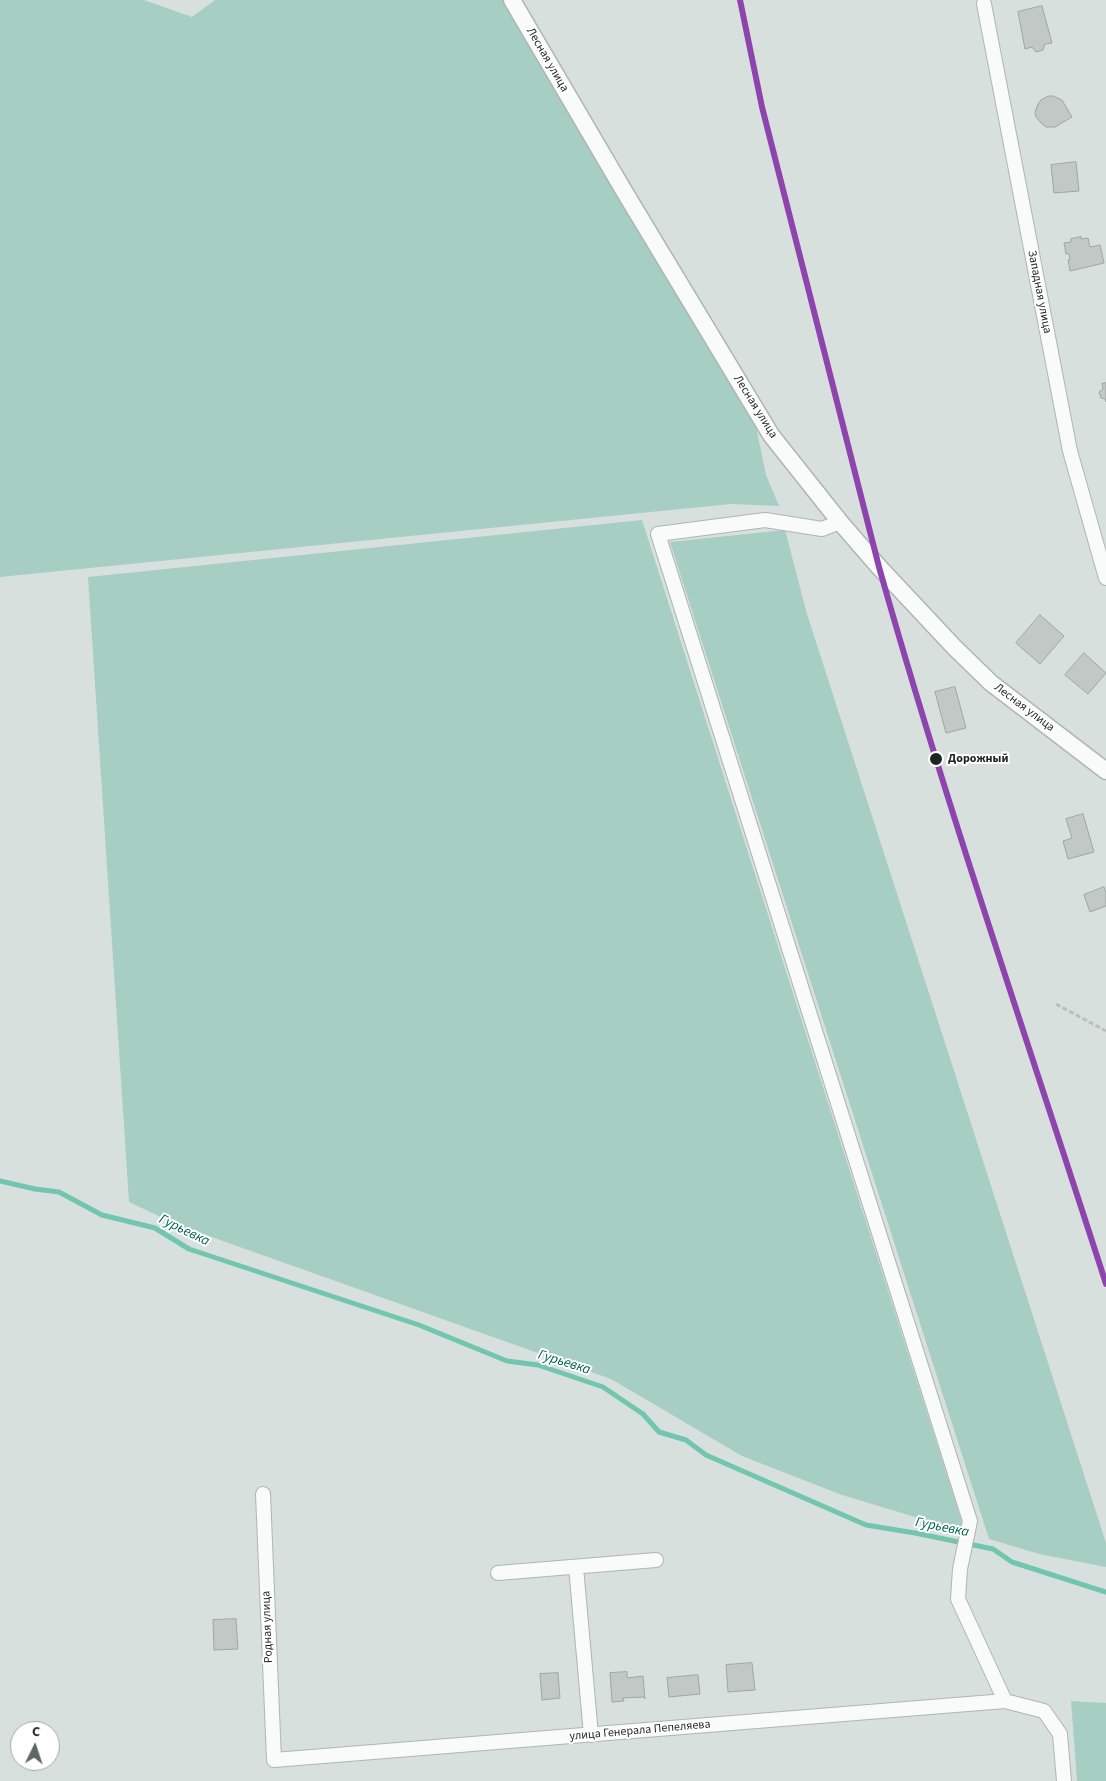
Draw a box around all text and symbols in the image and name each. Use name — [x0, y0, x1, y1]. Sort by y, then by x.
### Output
street label: Лесная улица — [523, 25, 571, 95]
street label: Западная улица — [1024, 249, 1054, 335]
street label: Лесная улица — [730, 373, 780, 441]
street label: Лесная улица — [991, 681, 1057, 735]
marker: Дорожный — [928, 751, 944, 767]
place label: Дорожный — [948, 752, 1008, 766]
water label: Гурьевка — [156, 1212, 212, 1250]
water label: Гурьевка — [536, 1347, 592, 1379]
water label: Гурьевка — [914, 1515, 970, 1541]
street label: Родная улица — [260, 1591, 276, 1663]
street label: улица Генерала Пепеляева — [569, 1718, 711, 1744]
north arrow — [10, 1721, 60, 1771]
text: С — [31, 1722, 41, 1742]

